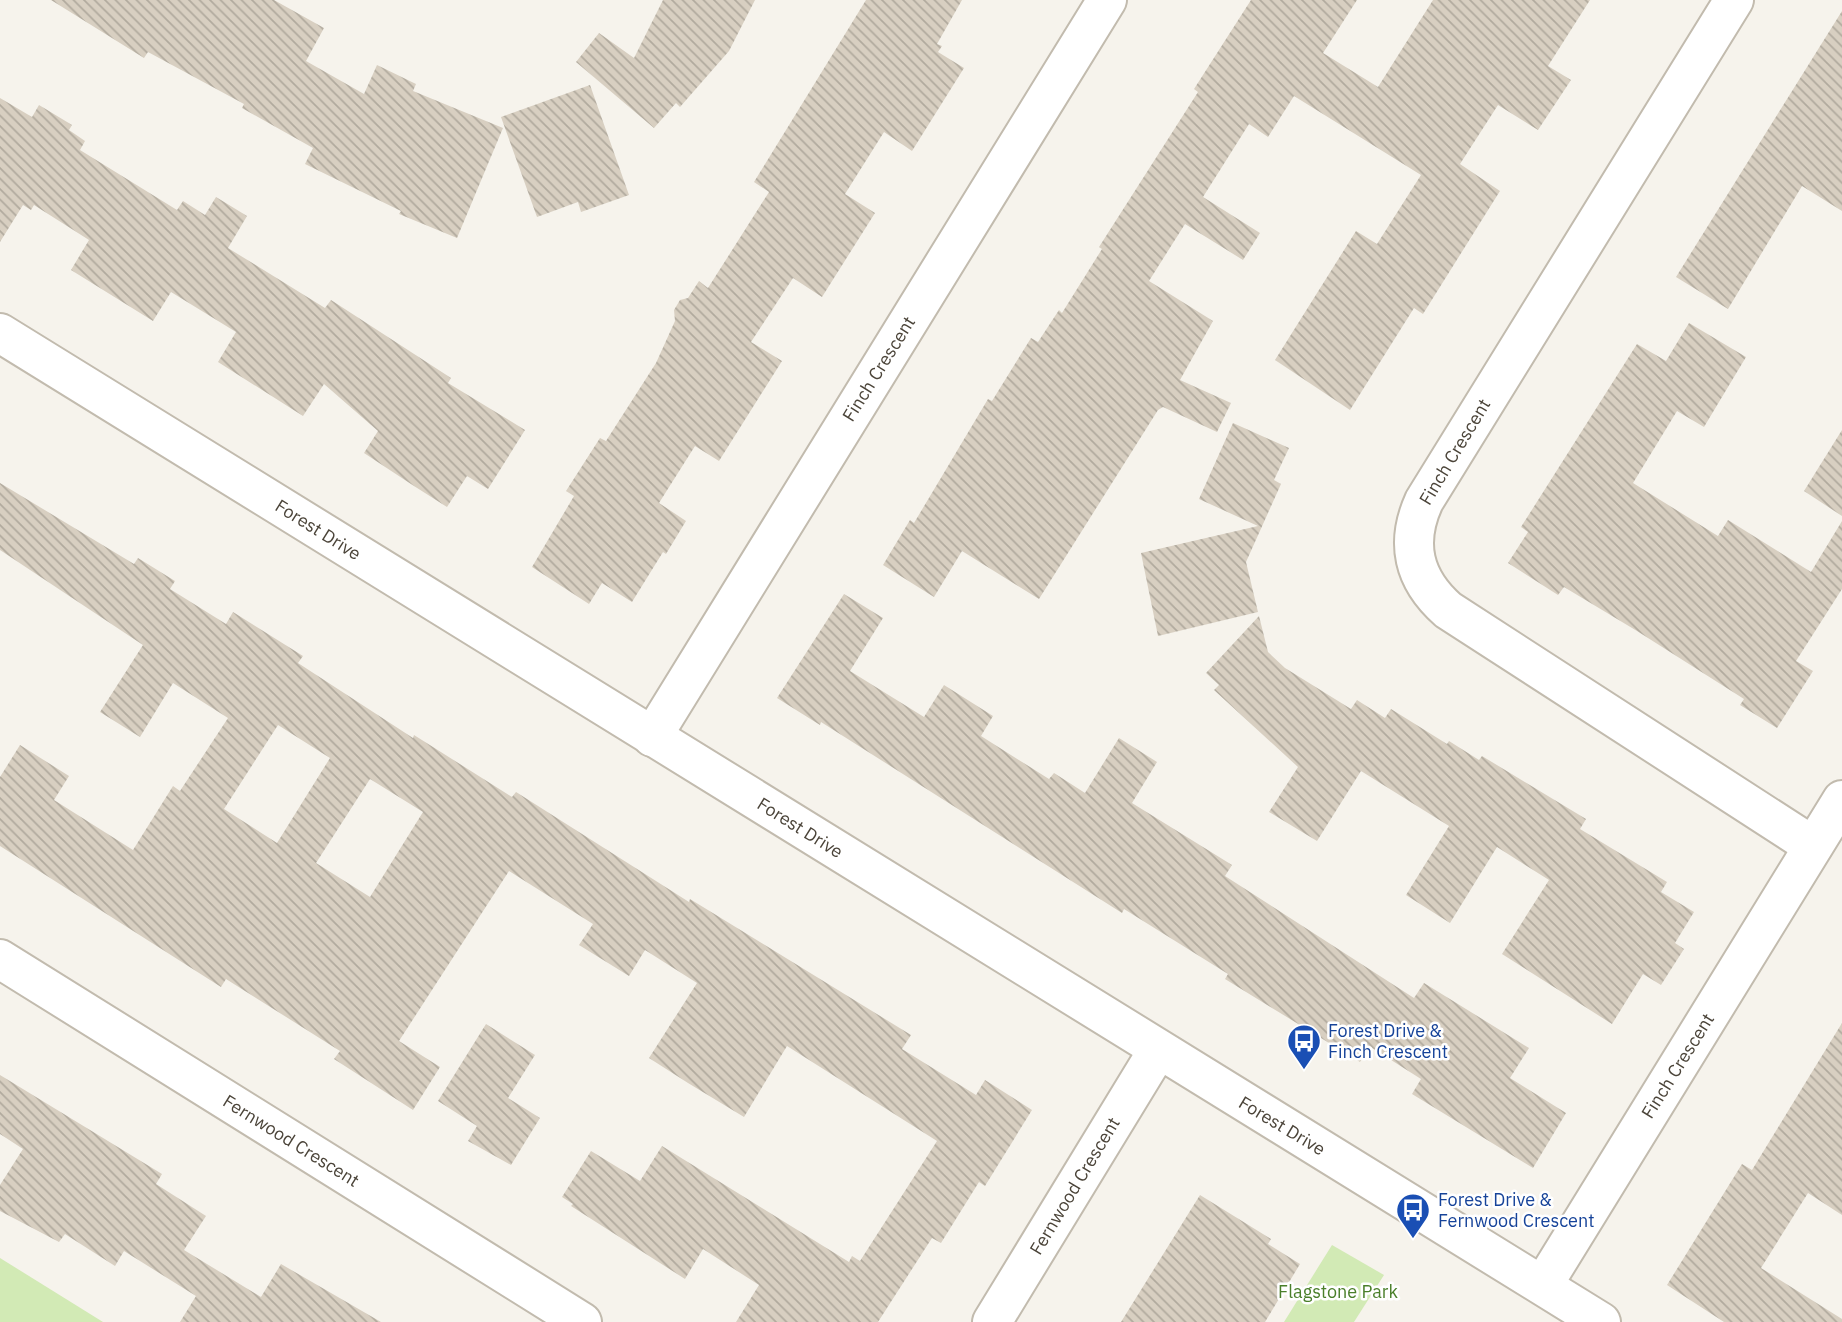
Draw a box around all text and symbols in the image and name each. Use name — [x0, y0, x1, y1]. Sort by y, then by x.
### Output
street label: Finch Crescent — [837, 312, 920, 426]
street label: Finch Crescent — [1414, 394, 1495, 509]
street label: Forest Drive — [271, 494, 366, 565]
street label: Forest Drive — [753, 792, 848, 863]
street label: Finch Crescent — [1636, 1009, 1719, 1123]
place label: Forest Drive & Finch Crescent — [1328, 1019, 1448, 1063]
bus stop icon: Forest Drive & Finch Crescent — [1285, 1022, 1323, 1071]
street label: Fernwood Crescent — [219, 1089, 364, 1192]
street label: Forest Drive — [1235, 1091, 1330, 1160]
street label: Fernwood Crescent — [1024, 1113, 1125, 1259]
place label: Forest Drive & Fernwood Crescent — [1438, 1188, 1595, 1232]
bus stop icon: Forest Drive & Fernwood Crescent — [1394, 1191, 1432, 1240]
park label: Flagstone Park — [1278, 1280, 1398, 1303]

